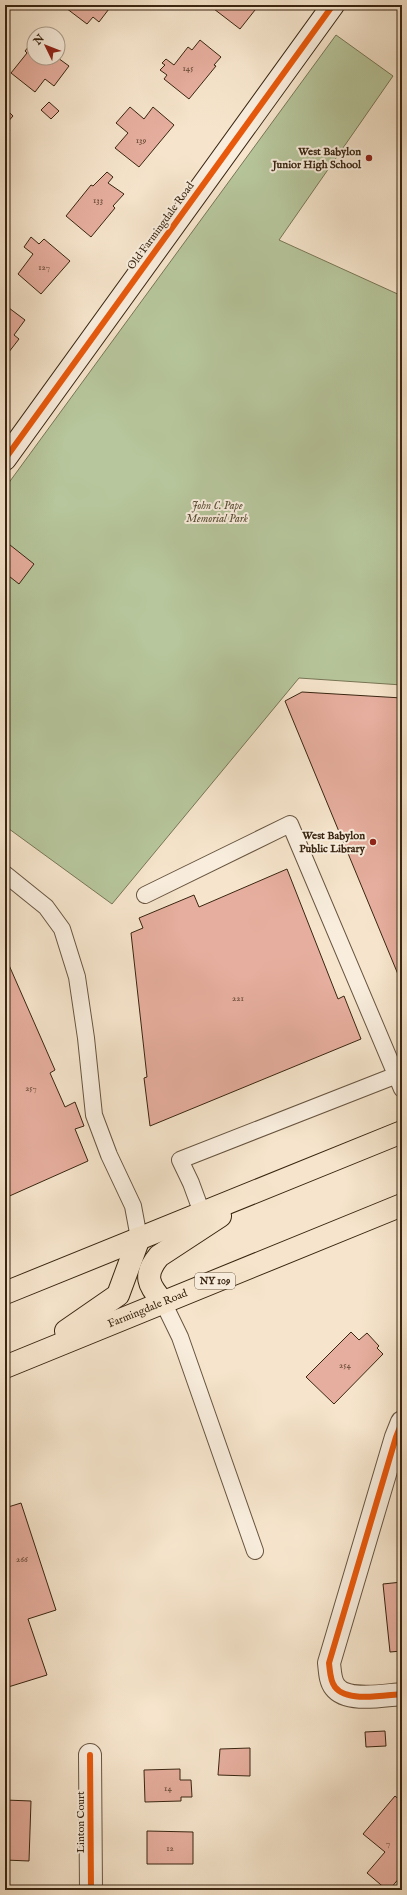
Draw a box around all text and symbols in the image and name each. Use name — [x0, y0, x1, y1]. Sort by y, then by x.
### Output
north arrow — [26, 26, 66, 66]
text: N — [30, 31, 48, 49]
house number: 145 — [183, 63, 194, 74]
house number: 139 — [136, 135, 146, 146]
place label: West Babylon Junior High School — [270, 145, 362, 172]
marker: West Babylon Junior High School — [364, 153, 374, 163]
street label: Old Farmingdale Road — [124, 179, 198, 273]
house number: 133 — [93, 195, 103, 206]
house number: 127 — [38, 262, 50, 273]
park label: John C. Pape Memorial Park — [186, 499, 249, 526]
place label: West Babylon Public Library — [299, 829, 366, 856]
marker: West Babylon Public Library — [368, 837, 378, 847]
house number: 221 — [232, 993, 244, 1004]
house number: 257 — [25, 1083, 37, 1094]
road number: NY 109 — [195, 1273, 235, 1289]
street label: Farmingdale Road — [106, 1286, 190, 1331]
house number: 254 — [339, 1360, 351, 1371]
house number: 266 — [16, 1554, 28, 1565]
house number: 14 — [164, 1783, 172, 1794]
street label: Linton Court — [74, 1791, 88, 1853]
house number: 7 — [386, 1838, 390, 1849]
house number: 12 — [166, 1843, 174, 1854]

